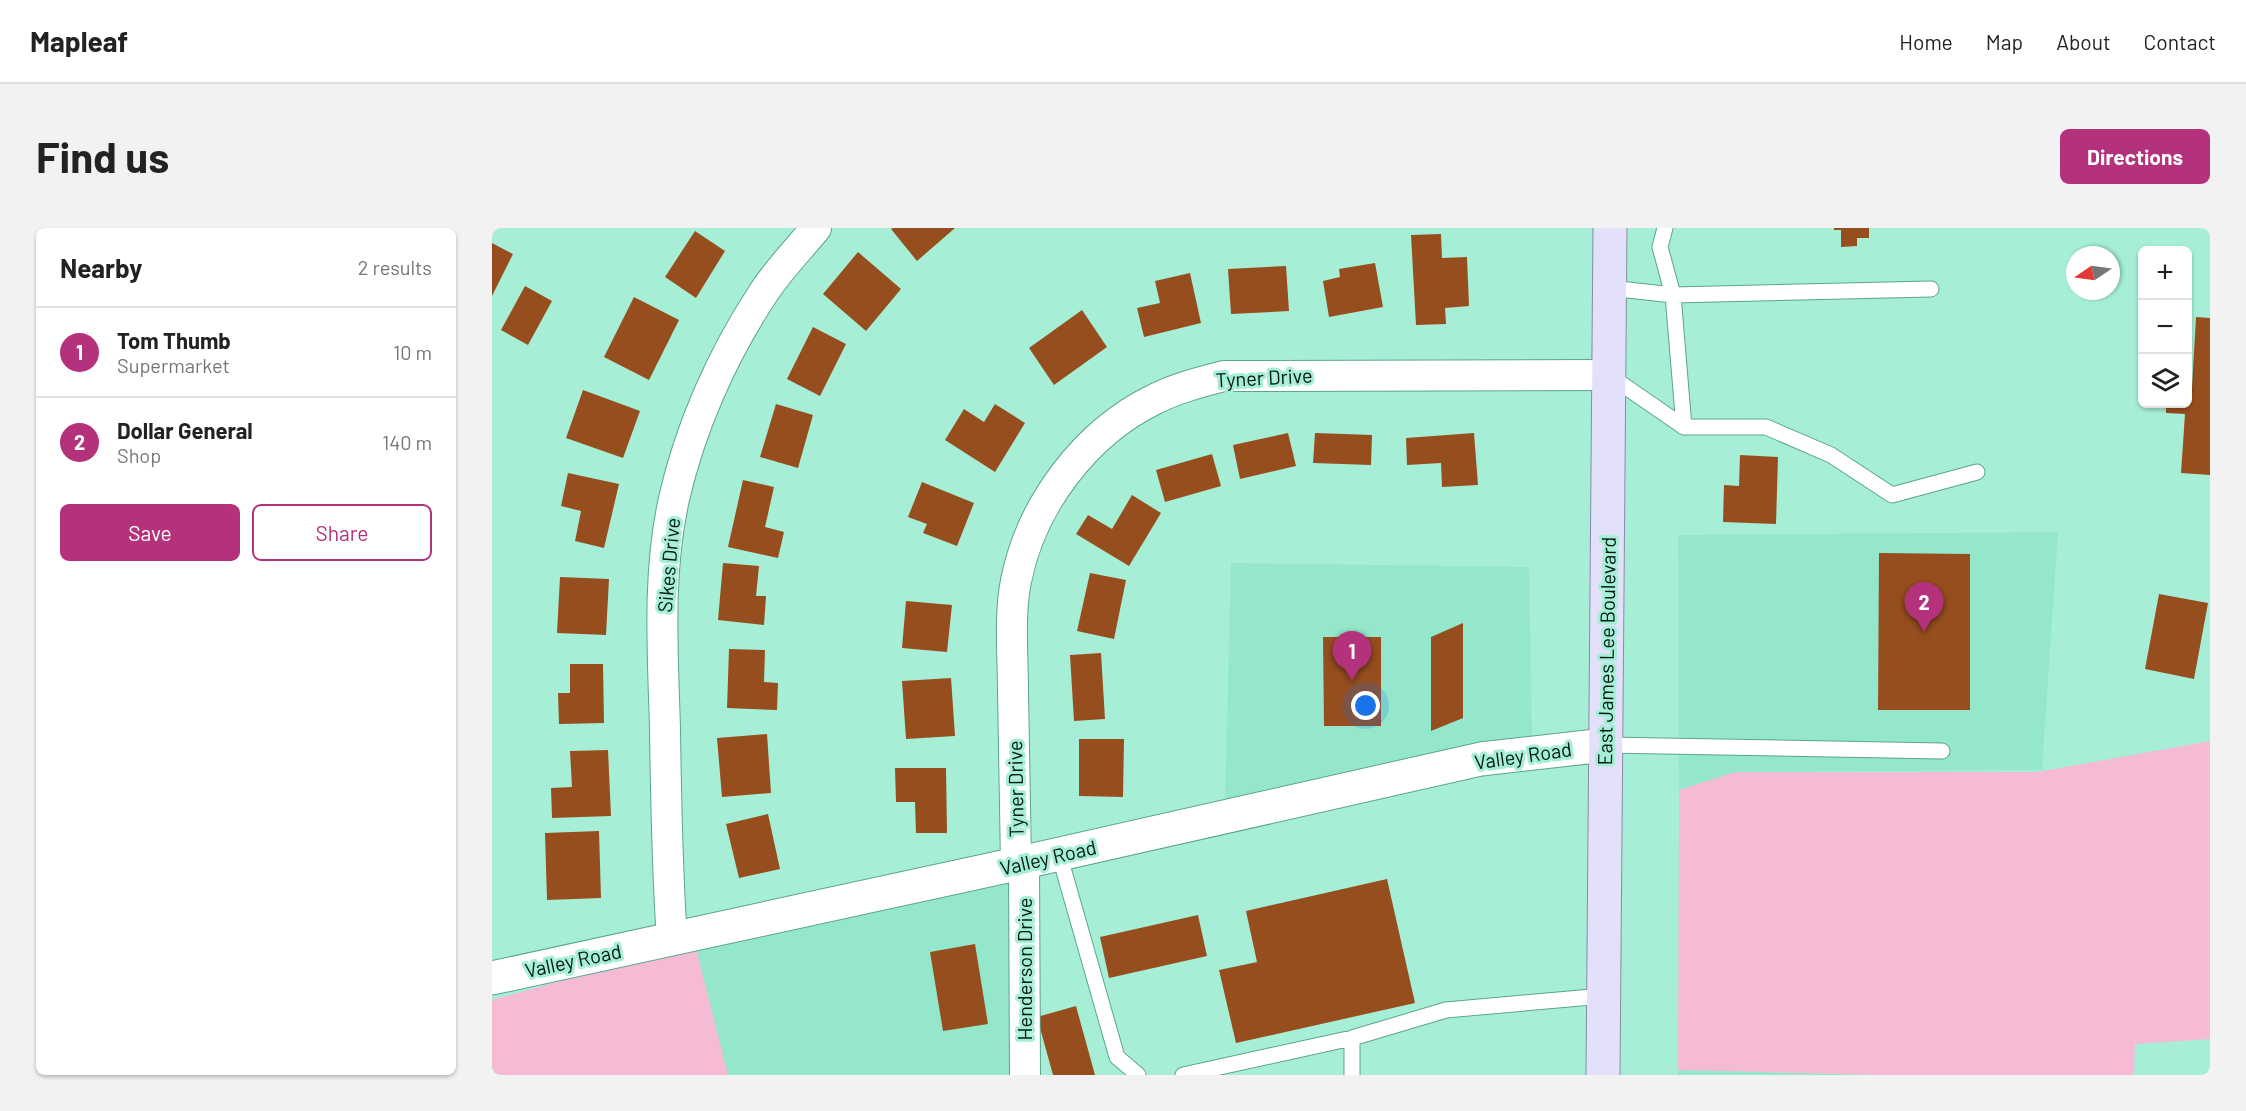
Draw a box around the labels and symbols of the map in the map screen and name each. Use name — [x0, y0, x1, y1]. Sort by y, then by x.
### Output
north arrow — [2066, 246, 2120, 300]
street label: Tyner Drive — [1215, 362, 1313, 392]
street label: Sikes Drive — [652, 517, 684, 613]
street label: East James Lee Boulevard — [1592, 536, 1620, 766]
pin: 2 — [1904, 582, 1944, 632]
pin: 1 — [1332, 632, 1372, 681]
your location — [1351, 691, 1380, 720]
street label: Valley Road — [1473, 736, 1573, 774]
street label: Tyner Drive — [1002, 740, 1028, 838]
street label: Valley Road — [998, 834, 1098, 880]
street label: Henderson Drive — [1012, 897, 1036, 1041]
street label: Valley Road — [523, 938, 623, 982]

